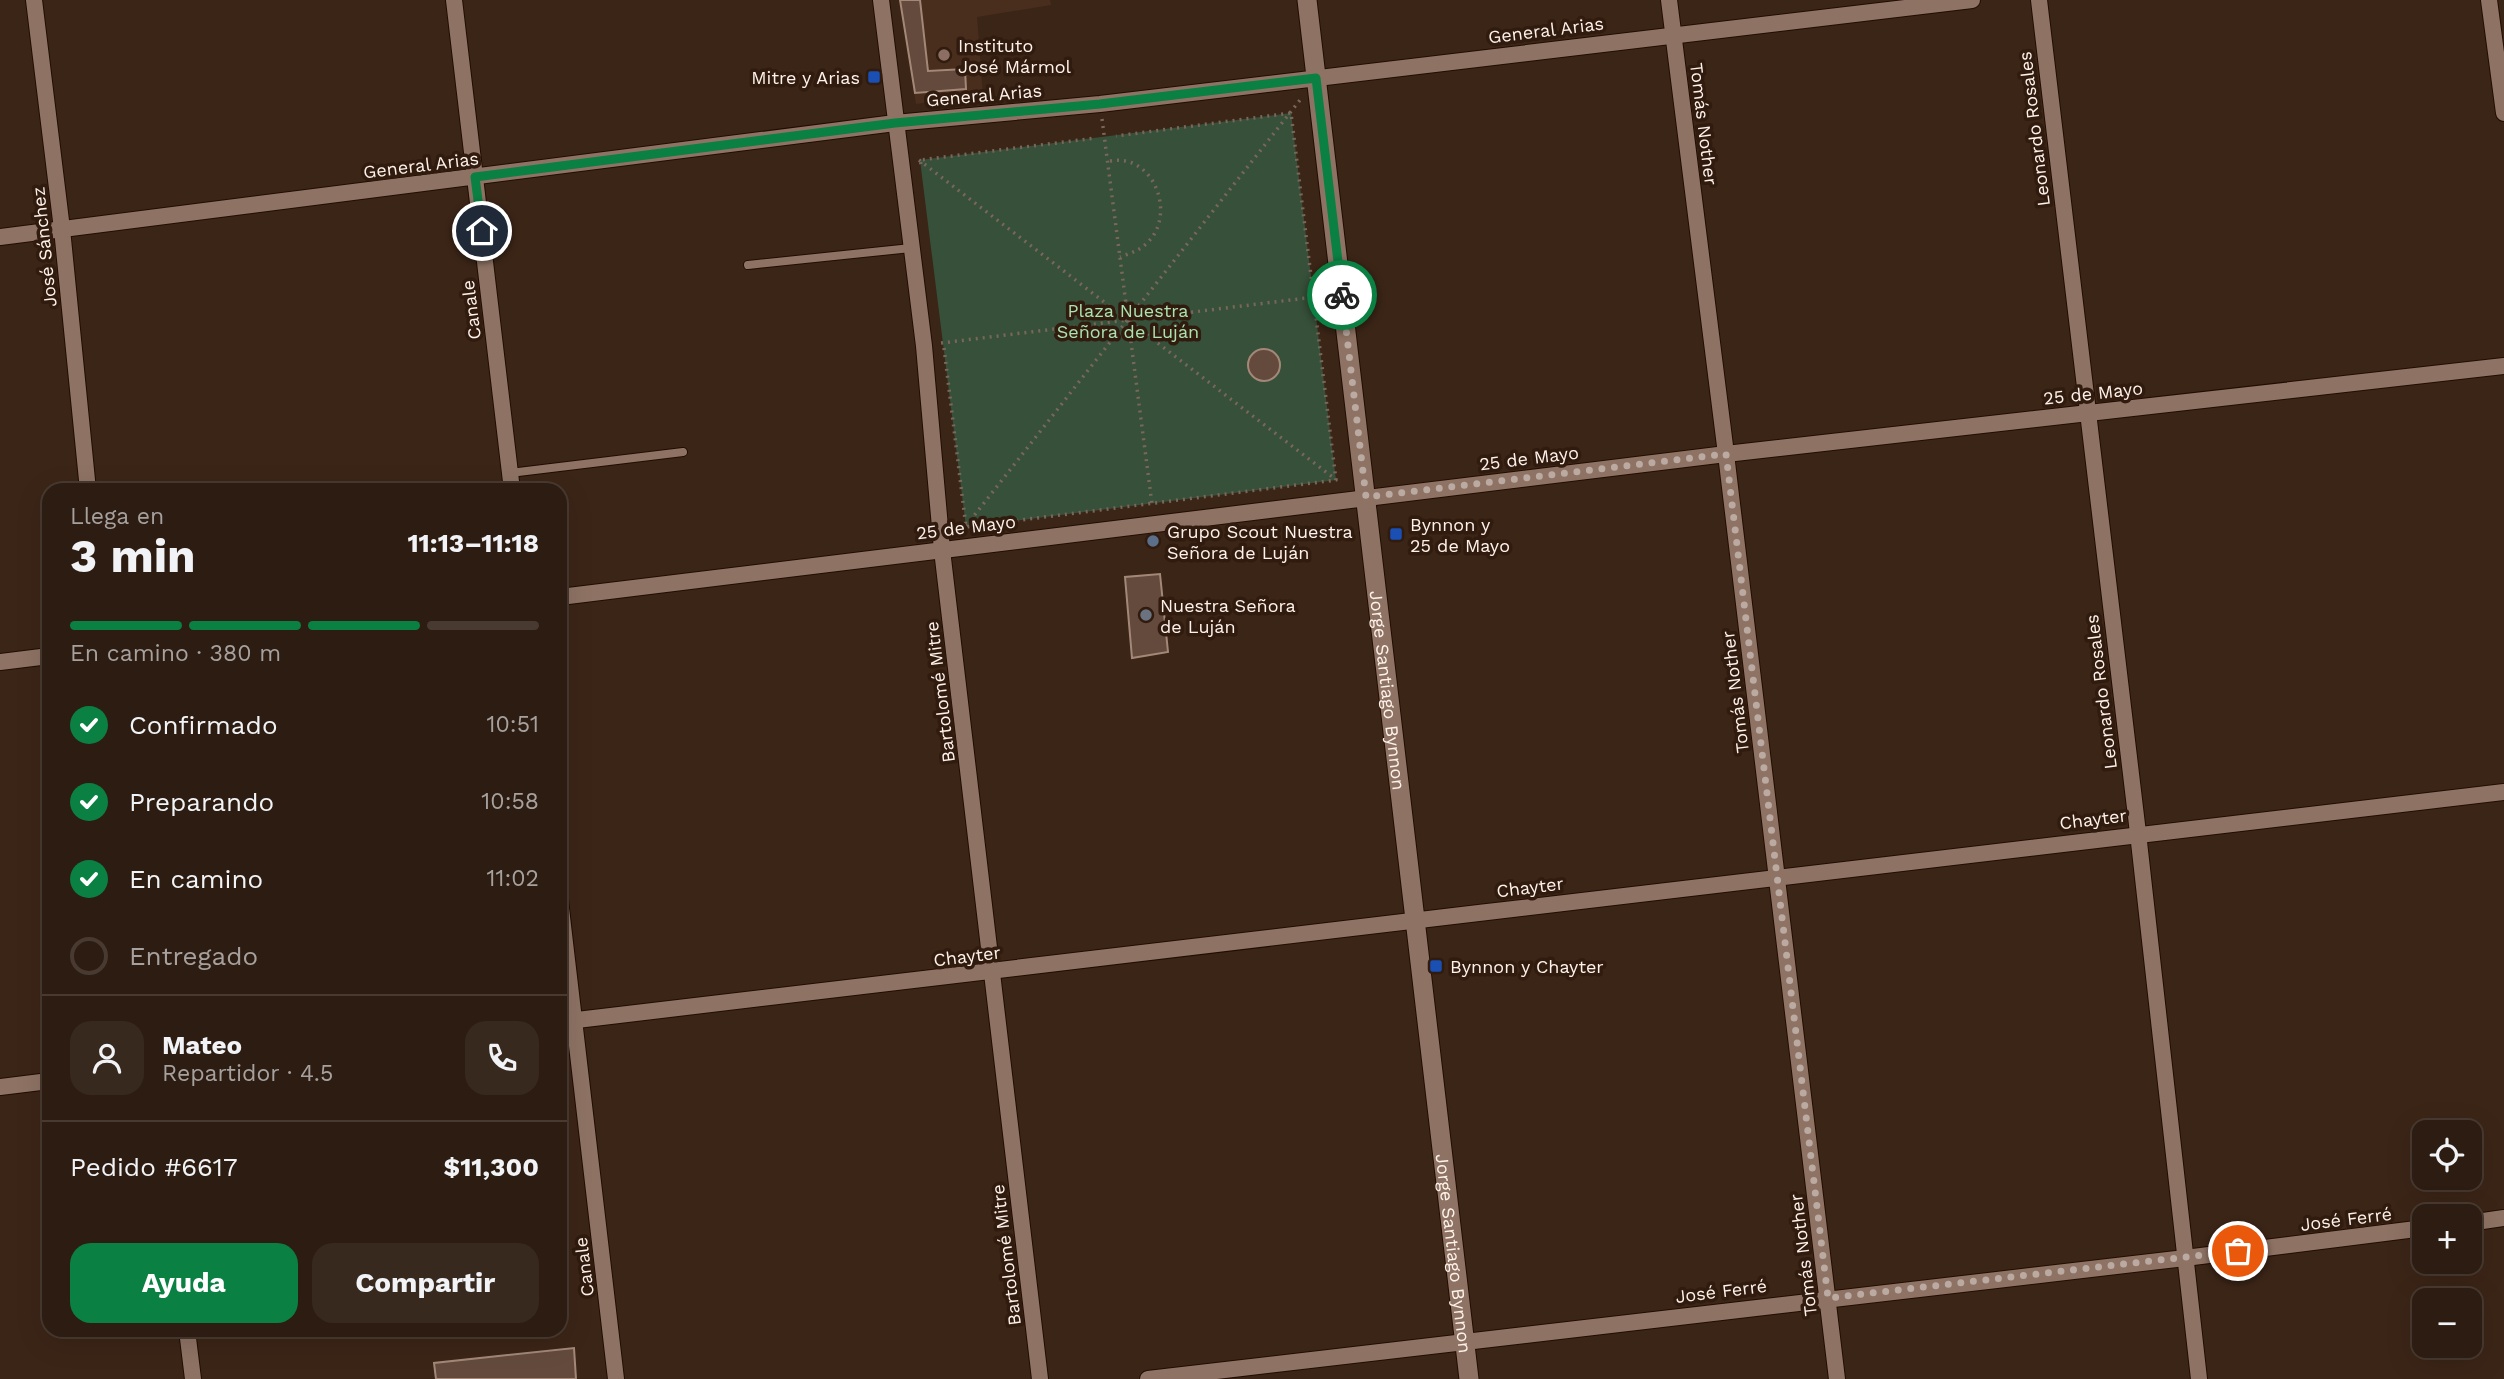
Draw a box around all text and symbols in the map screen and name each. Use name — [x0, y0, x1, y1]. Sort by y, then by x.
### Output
street label: General Arias — [1487, 12, 1605, 48]
place label: Instituto José Mármol — [958, 35, 1072, 77]
marker: Instituto José Mármol — [936, 47, 952, 63]
street label: Leonardo Rosales — [2014, 50, 2054, 208]
street label: Tomás Nother — [1686, 62, 1722, 186]
place label: Mitre y Arias — [751, 67, 860, 88]
marker: Mitre y Arias — [866, 69, 882, 85]
street label: General Arias — [925, 79, 1043, 111]
street label: General Arias — [362, 147, 480, 183]
street label: José Sánchez — [27, 186, 61, 308]
pin — [452, 201, 512, 261]
icon: home — [463, 212, 501, 250]
courier — [1307, 260, 1377, 330]
icon: bike — [1323, 276, 1361, 314]
street label: Canale — [457, 279, 485, 341]
park label: Plaza Nuestra Señora de Luján — [1057, 300, 1199, 342]
street label: 25 de Mayo — [2042, 377, 2144, 409]
street label: 25 de Mayo — [1478, 441, 1580, 475]
text: Llega en — [70, 503, 164, 530]
street label: 25 de Mayo — [915, 510, 1017, 544]
place label: Bynnon y 25 de Mayo — [1410, 514, 1510, 556]
place label: Grupo Scout Nuestra Señora de Luján — [1167, 521, 1353, 563]
marker: Bynnon y 25 de Mayo — [1388, 526, 1404, 542]
text: 11:13–11:18 — [407, 528, 539, 558]
text: 3 min — [70, 529, 196, 583]
marker: Grupo Scout Nuestra Señora de Luján — [1145, 533, 1161, 549]
street label: Jorge Santiago Bynnon — [1366, 589, 1410, 791]
place label: Nuestra Señora de Luján — [1160, 595, 1296, 637]
marker: Nuestra Señora de Luján — [1138, 607, 1154, 623]
street label: Leonardo Rosales — [2081, 613, 2121, 771]
street label: Bartolomé Mitre — [921, 620, 959, 764]
street label: Tomás Nother — [1717, 630, 1753, 754]
text: En camino · 380 m — [70, 640, 281, 667]
icon: check — [70, 706, 108, 744]
text: Confirmado — [129, 710, 278, 740]
text: 10:51 — [487, 711, 539, 738]
icon: check — [70, 783, 108, 821]
text: Preparando — [129, 787, 274, 817]
text: 10:58 — [481, 788, 539, 815]
street label: Chayter — [2058, 804, 2128, 834]
icon: check — [70, 860, 108, 898]
text: En camino — [129, 864, 263, 894]
text: 11:02 — [487, 865, 539, 892]
street label: Chayter — [1495, 872, 1565, 902]
text: Entregado — [129, 941, 258, 971]
street label: Chayter — [932, 941, 1002, 971]
place label: Bynnon y Chayter — [1450, 956, 1604, 977]
marker: Bynnon y Chayter — [1428, 958, 1444, 974]
button: person — [70, 1021, 144, 1095]
button: phone — [465, 1021, 539, 1095]
text: Mateo — [162, 1030, 242, 1060]
text: Repartidor · 4.5 — [162, 1060, 333, 1087]
map controls — [2412, 1120, 2482, 1358]
button: locate — [2412, 1120, 2482, 1190]
text: Pedido #6617 — [70, 1152, 238, 1182]
text: $11,300 — [443, 1152, 539, 1182]
street label: Jorge Santiago Bynnon — [1432, 1152, 1476, 1354]
street label: Bartolomé Mitre — [987, 1183, 1025, 1327]
street label: Tomás Nother — [1785, 1193, 1821, 1317]
street label: José Ferré — [2299, 1203, 2393, 1235]
button: + — [2412, 1204, 2482, 1274]
pin — [2208, 1221, 2268, 1281]
icon: bag — [2219, 1232, 2257, 1270]
street label: Canale — [570, 1236, 598, 1298]
button: Ayuda — [70, 1243, 298, 1323]
button: Compartir — [312, 1243, 539, 1323]
street label: José Ferré — [1674, 1275, 1768, 1307]
button: − — [2412, 1288, 2482, 1358]

